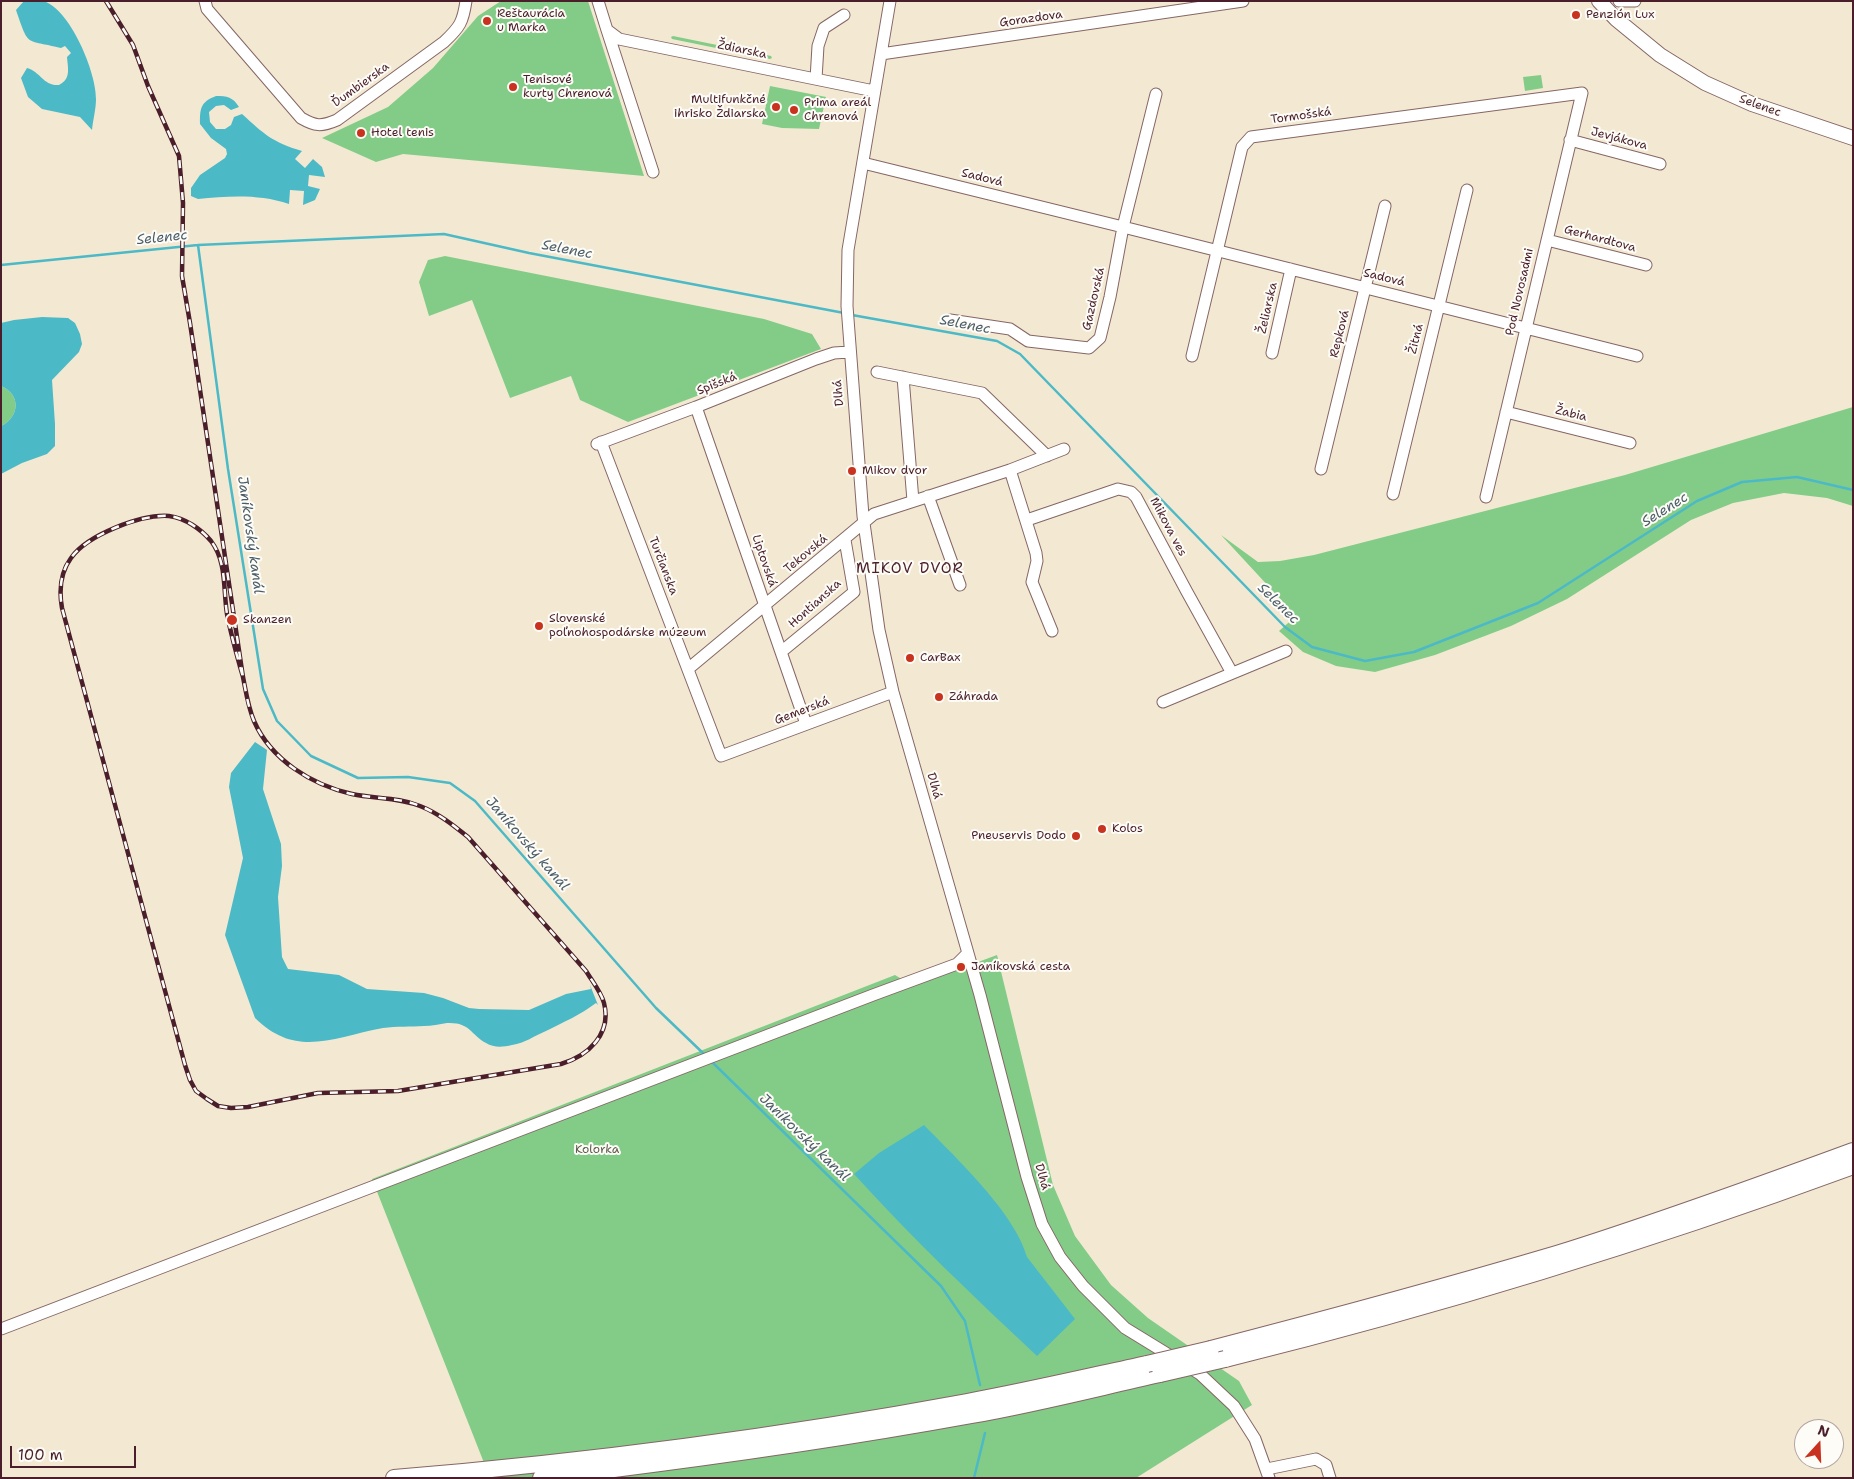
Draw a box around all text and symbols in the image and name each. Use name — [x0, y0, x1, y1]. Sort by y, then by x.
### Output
place label: Reštaurácia u Marka — [497, 7, 565, 35]
street label: Gorazdova — [998, 7, 1064, 31]
place label: Penzión Lux — [1586, 8, 1654, 22]
marker: Penzión Lux — [1570, 9, 1582, 21]
marker: Reštaurácia u Marka — [481, 15, 493, 27]
street label: Ždiarska — [716, 38, 768, 62]
street label: Ďumbierska — [330, 60, 392, 110]
place label: Tenisové kurty Chrenová — [523, 73, 612, 101]
marker: Tenisové kurty Chrenová — [507, 81, 519, 93]
street label: Selenec — [1737, 92, 1783, 120]
place label: Multifunkčné ihrisko Ždiarska — [674, 93, 766, 121]
place label: Prima areál Chrenová — [804, 96, 871, 124]
marker: Multifunkčné ihrisko Ždiarska — [770, 101, 782, 113]
marker: Prima areál Chrenová — [788, 104, 800, 116]
street label: Tormošská — [1270, 105, 1332, 127]
street label: Jevjákova — [1589, 125, 1649, 153]
place label: Hotel tenis — [371, 126, 434, 140]
marker: Hotel tenis — [355, 127, 367, 139]
street label: Sadová — [960, 166, 1004, 190]
street label: Gerhardtova — [1562, 222, 1638, 256]
water label: Selenec — [136, 227, 188, 249]
water label: Selenec — [540, 237, 594, 263]
street label: Pod Novosadmi — [1503, 247, 1537, 337]
street label: Gazdovská — [1080, 266, 1108, 332]
street label: Sadová — [1362, 266, 1406, 290]
street label: Želiarska — [1255, 281, 1281, 335]
street label: Repková — [1327, 309, 1353, 359]
water label: Selenec — [938, 312, 992, 338]
street label: Žitná — [1405, 323, 1427, 355]
street label: Spišská — [695, 370, 739, 398]
street label: Dlhá — [831, 379, 847, 407]
street label: Žabia — [1554, 403, 1588, 425]
place label: Mikov dvor — [862, 464, 927, 478]
marker: Mikov dvor — [846, 465, 858, 477]
water label: Janíkovský kanál — [233, 475, 267, 595]
water label: Selenec — [1639, 489, 1691, 531]
street label: Mikova ves — [1146, 495, 1190, 559]
street label: Tekovská — [781, 532, 831, 576]
street label: Liptovská — [748, 533, 780, 589]
street label: Turčianska — [645, 535, 681, 597]
district label: MIKOV DVOR — [855, 560, 965, 578]
street label: Hontianska — [786, 577, 844, 631]
water label: Selenec — [1254, 580, 1302, 628]
place label: Slovenské poľnohospodárske múzeum — [549, 612, 706, 640]
marker: Skanzen — [225, 613, 239, 627]
place label: Skanzen — [243, 613, 292, 627]
marker: Slovenské poľnohospodárske múzeum — [533, 620, 545, 632]
place label: CarBax — [920, 651, 961, 665]
marker: CarBax — [904, 652, 916, 664]
place label: Záhrada — [949, 690, 998, 704]
marker: Záhrada — [933, 691, 945, 703]
street label: Gemerská — [773, 694, 831, 728]
street label: Dlhá — [923, 771, 945, 801]
water label: Janíkovský kanál — [482, 794, 572, 894]
place label: Kolos — [1112, 822, 1143, 836]
marker: Kolos — [1096, 823, 1108, 835]
place label: Pneuservis Dodo — [971, 829, 1066, 843]
marker: Pneuservis Dodo — [1070, 830, 1082, 842]
place label: Janíkovská cesta — [971, 960, 1070, 974]
marker: Janíkovská cesta — [955, 961, 967, 973]
water label: Janíkovský kanál — [755, 1091, 853, 1185]
park label: Kolorka — [575, 1143, 619, 1157]
street label: Dlhá — [1031, 1162, 1053, 1192]
north arrow — [1794, 1419, 1844, 1469]
text: N — [1815, 1420, 1832, 1441]
scale bar — [12, 1436, 139, 1468]
text: 100 m — [18, 1445, 63, 1465]

